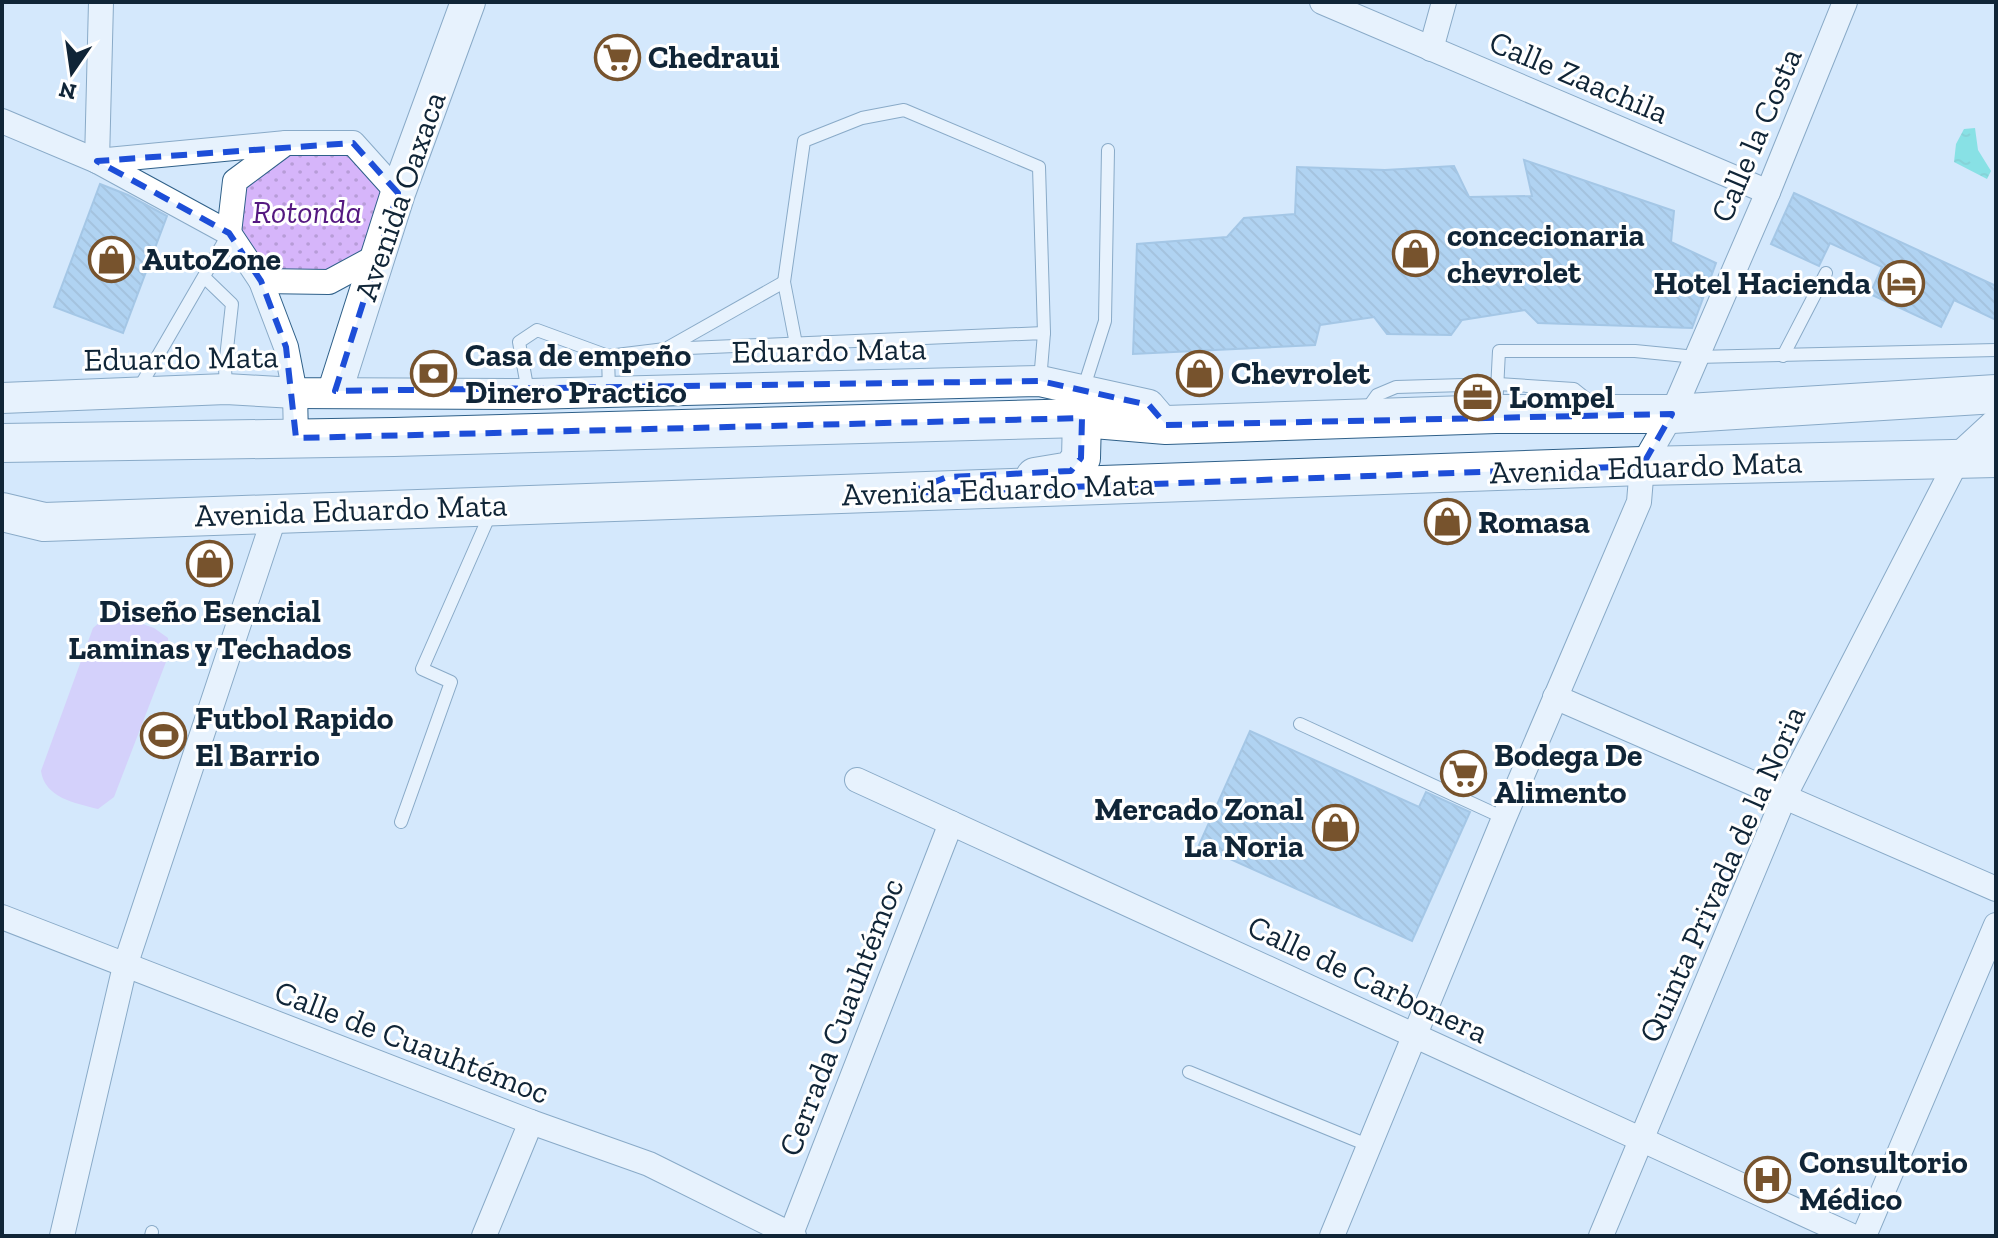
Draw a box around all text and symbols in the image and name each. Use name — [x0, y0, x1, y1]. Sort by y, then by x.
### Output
street label: Calle Zaachila — [1484, 22, 1674, 132]
north arrow — [32, 32, 112, 112]
supermarket icon: Chedraui — [593, 33, 641, 81]
place label: Chedraui — [648, 38, 780, 76]
street label: Calle la Costa — [1702, 42, 1810, 228]
text: N — [56, 76, 79, 106]
street label: Avenida Oaxaca — [346, 87, 454, 305]
park label: Rotonda — [252, 193, 362, 231]
place label: concecionaria chevrolet — [1447, 216, 1645, 291]
shop icon: concecionaria chevrolet — [1392, 229, 1440, 277]
shop icon: AutoZone — [87, 235, 135, 283]
place label: AutoZone — [142, 240, 281, 278]
hotel icon: Hotel Hacienda — [1878, 259, 1926, 307]
place label: Hotel Hacienda — [1653, 264, 1871, 302]
street label: Eduardo Mata — [731, 329, 927, 371]
place label: Casa de empeño Dinero Practico — [465, 336, 692, 411]
street label: Eduardo Mata — [83, 337, 279, 379]
bank icon: Casa de empeño Dinero Practico — [410, 349, 458, 397]
shop icon: Chevrolet — [1176, 349, 1224, 397]
place label: Chevrolet — [1231, 354, 1370, 392]
office icon: Lompel — [1454, 373, 1502, 421]
place label: Lompel — [1509, 378, 1614, 416]
street label: Avenida Eduardo Mata — [1489, 443, 1803, 491]
street label: Avenida Eduardo Mata — [841, 465, 1155, 513]
street label: Avenida Eduardo Mata — [194, 486, 508, 534]
shop icon: Romasa — [1423, 498, 1471, 546]
place label: Romasa — [1478, 503, 1590, 541]
shop icon: Diseño Esencial Laminas y Techados — [186, 540, 234, 588]
place label: Diseño Esencial Laminas y Techados — [68, 592, 352, 667]
place label: Futbol Rapido El Barrio — [195, 699, 394, 774]
street label: Quinta Privada de la Noria — [1631, 700, 1813, 1048]
sports icon: Futbol Rapido El Barrio — [140, 712, 188, 760]
place label: Bodega De Alimento — [1494, 736, 1642, 811]
supermarket icon: Bodega De Alimento — [1439, 749, 1487, 797]
place label: Mercado Zonal La Noria — [1094, 790, 1304, 865]
shop icon: Mercado Zonal La Noria — [1311, 803, 1359, 851]
street label: Cerrada Cuauhtémoc — [771, 873, 911, 1161]
street label: Calle de Carbonera — [1242, 907, 1494, 1051]
street label: Calle de Cuauhtémoc — [269, 972, 555, 1112]
place label: Consultorio Médico — [1799, 1143, 1968, 1218]
hospital icon: Consultorio Médico — [1744, 1156, 1792, 1204]

